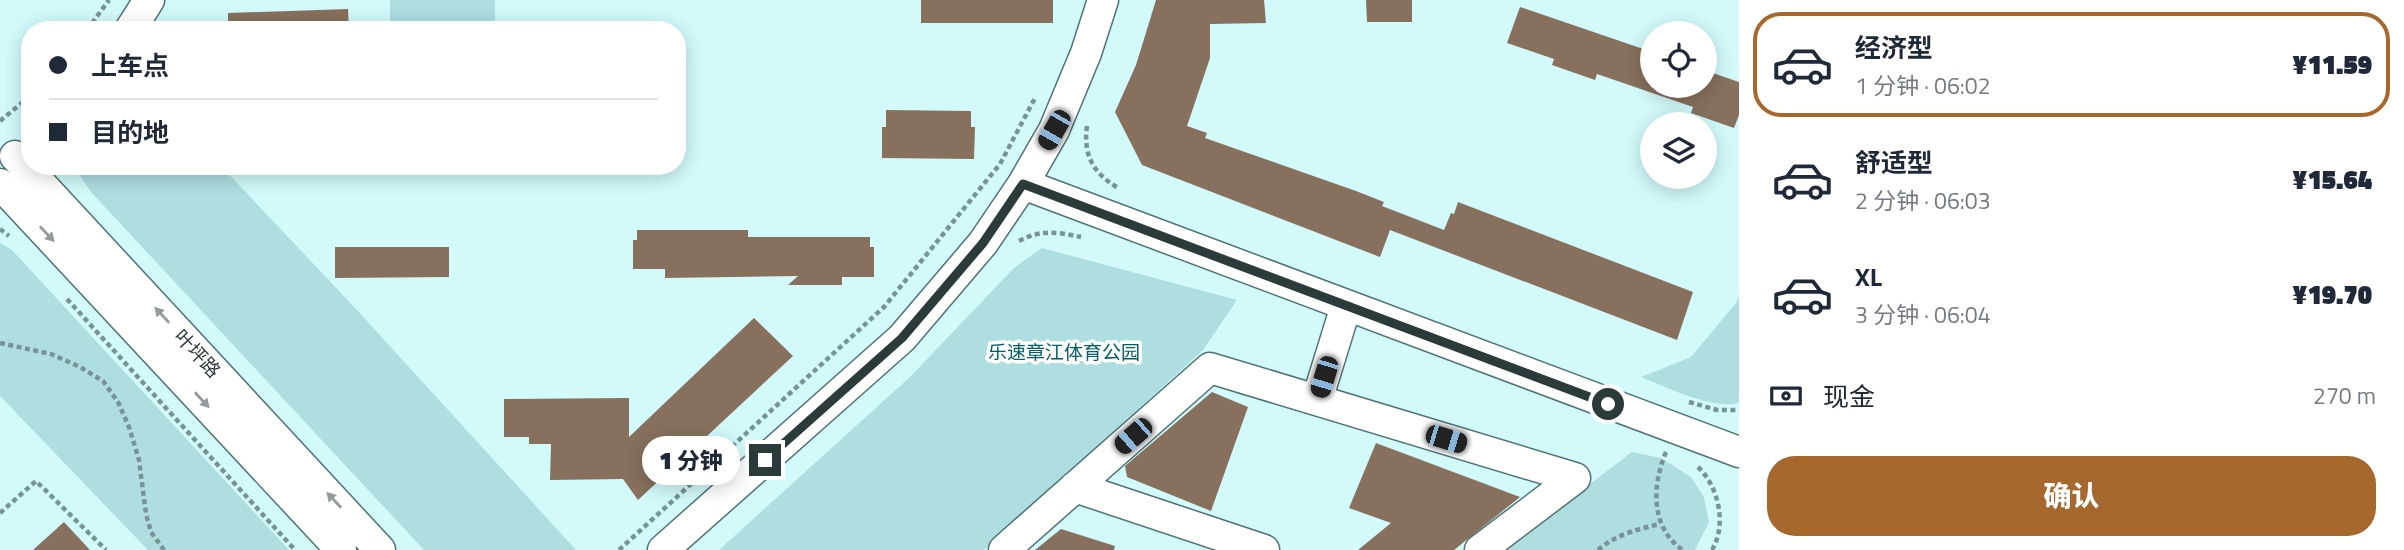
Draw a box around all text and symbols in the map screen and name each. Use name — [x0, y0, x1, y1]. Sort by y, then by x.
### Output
map controls — [1640, 21, 1717, 189]
button: locate — [1640, 21, 1717, 98]
text: 经济型 — [1855, 28, 1933, 67]
icon: car — [1771, 33, 1834, 96]
text: ¥11.59 — [2292, 45, 2372, 84]
text: 上车点 — [91, 46, 169, 85]
text: 1 分钟 · 06:02 — [1855, 68, 1991, 103]
car — [1035, 107, 1074, 153]
button: layers — [1640, 112, 1717, 189]
text: 目的地 — [91, 113, 169, 152]
text: 舒适型 — [1855, 143, 1933, 182]
icon: car — [1771, 148, 1834, 211]
text: ¥15.64 — [2292, 160, 2372, 199]
text: 2 分钟 · 06:03 — [1855, 183, 1991, 218]
one-way arrow — [38, 225, 54, 242]
text: XL — [1855, 257, 1882, 296]
icon: car — [1771, 263, 1834, 326]
text: ¥19.70 — [2292, 275, 2372, 314]
text: 3 分钟 · 06:04 — [1855, 297, 1991, 332]
one-way arrow — [155, 307, 171, 324]
street label: 叶坪路 — [168, 322, 228, 384]
park label: 乐速章江体育公园 — [988, 337, 1140, 366]
car — [1308, 354, 1341, 400]
icon: cash — [1767, 377, 1805, 415]
text: 现金 — [1823, 377, 1875, 416]
text: 270 m — [2313, 378, 2376, 413]
route start — [1592, 388, 1624, 420]
one-way arrow — [193, 391, 209, 408]
car — [1111, 414, 1156, 458]
car — [1423, 423, 1470, 455]
callout: 1 分钟 — [642, 435, 740, 484]
text: 1 分钟 — [659, 443, 723, 478]
route end — [749, 444, 781, 476]
button: 确认 — [1767, 456, 2376, 536]
one-way arrow — [326, 492, 342, 509]

